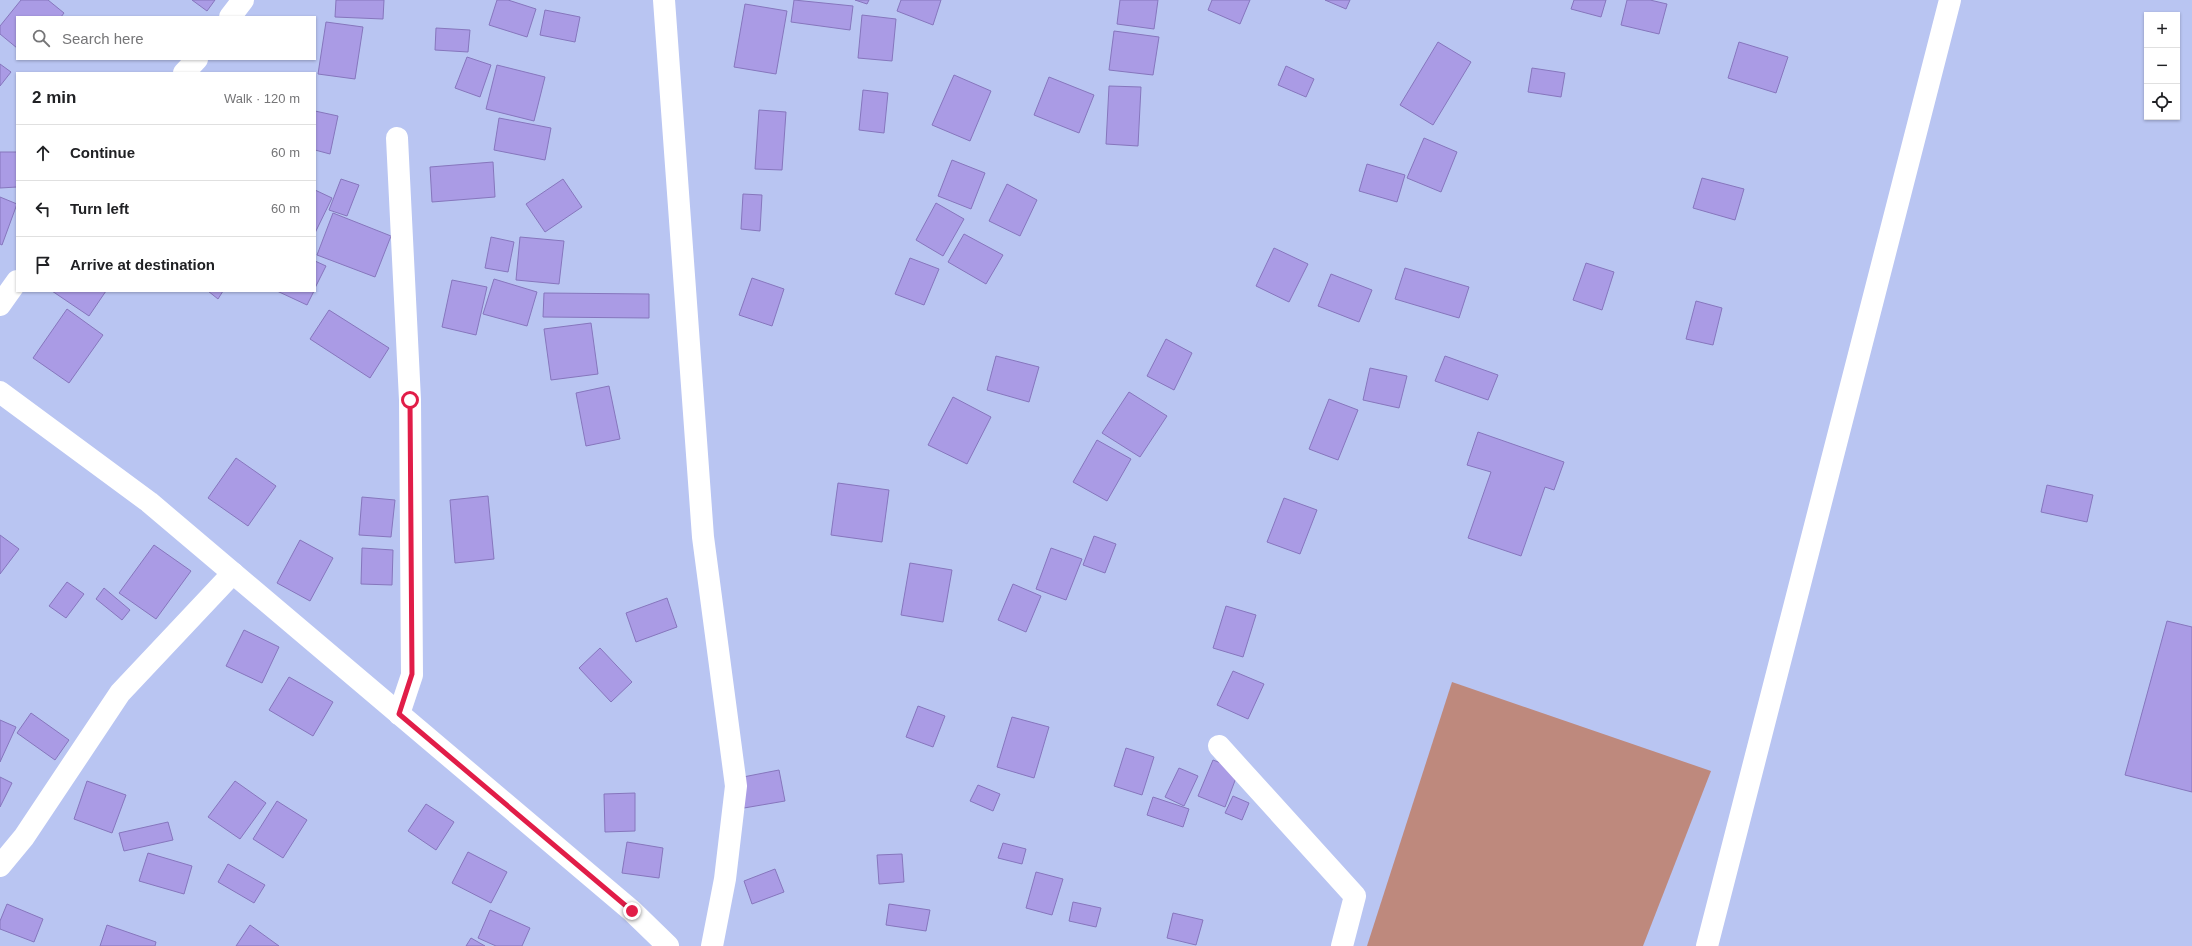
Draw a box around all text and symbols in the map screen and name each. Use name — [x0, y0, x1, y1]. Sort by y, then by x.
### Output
map controls — [2144, 12, 2180, 120]
button: + — [2144, 12, 2180, 48]
search box — [16, 16, 316, 60]
icon: search — [30, 27, 52, 49]
text: Search here — [62, 30, 144, 47]
button: − — [2144, 48, 2180, 84]
button: locate — [2144, 84, 2180, 120]
text: 2 min — [32, 88, 76, 107]
text: Walk · 120 m — [224, 91, 300, 106]
icon: ahead — [32, 142, 54, 164]
text: Continue — [70, 144, 135, 161]
text: 60 m — [271, 145, 300, 160]
icon: left — [32, 198, 54, 220]
text: Turn left — [70, 200, 129, 217]
text: 60 m — [271, 201, 300, 216]
icon: arrive — [32, 254, 54, 276]
text: Arrive at destination — [70, 256, 215, 273]
route start — [401, 391, 419, 409]
route end — [623, 902, 641, 920]

